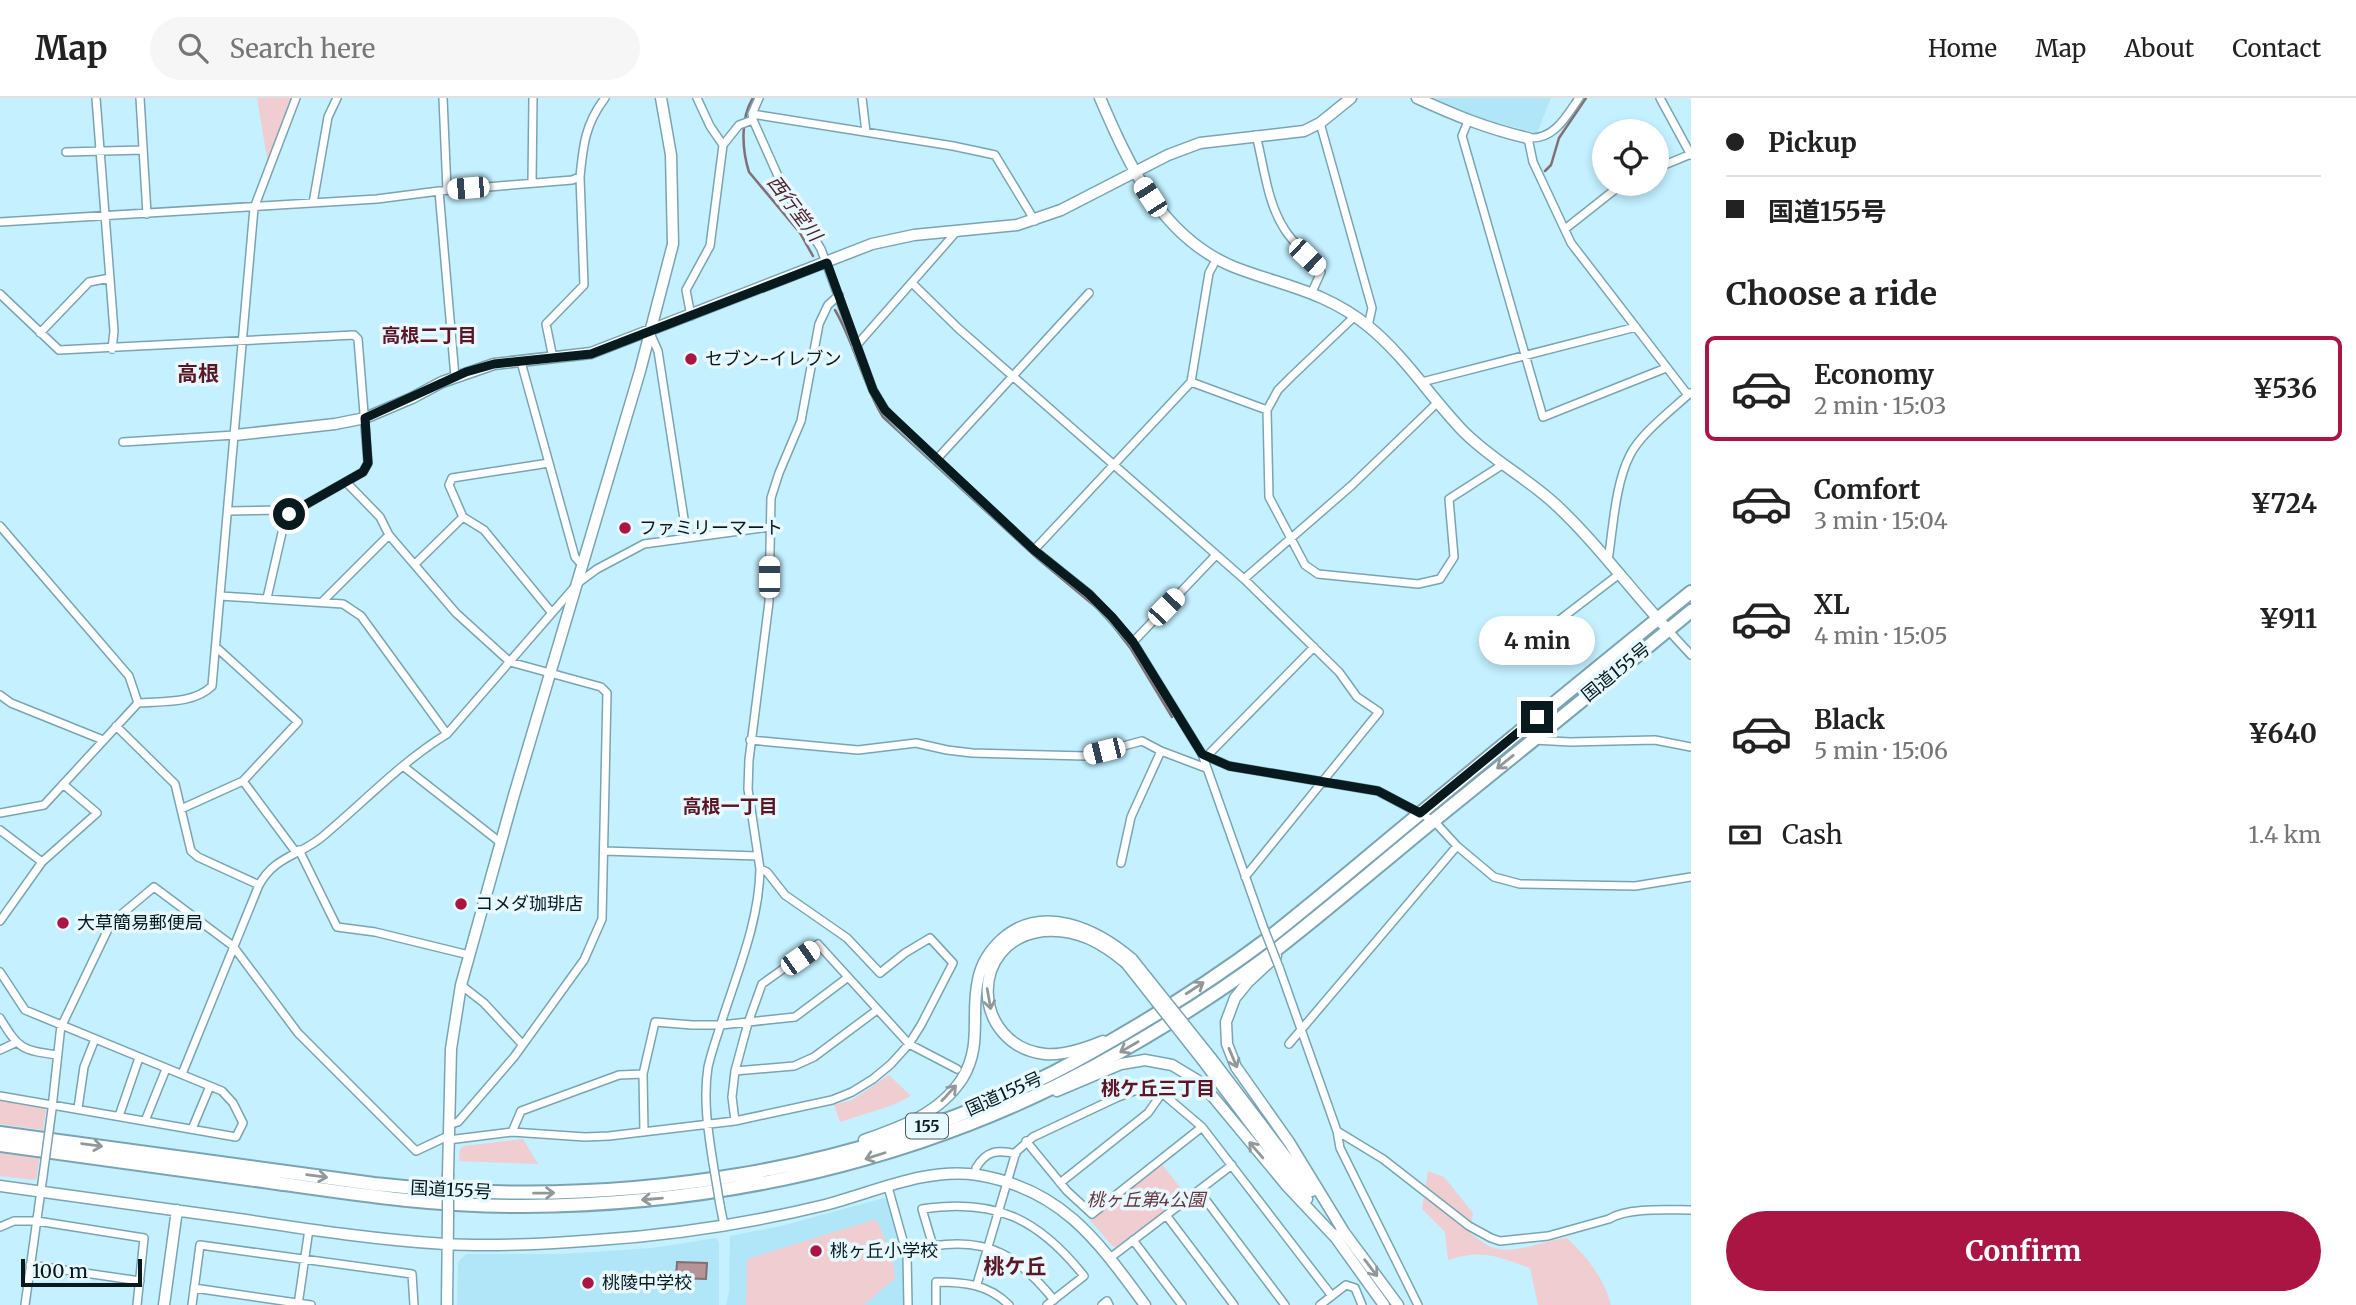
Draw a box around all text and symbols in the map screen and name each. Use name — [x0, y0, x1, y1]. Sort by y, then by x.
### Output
search box — [150, 17, 640, 80]
text: Map — [35, 28, 108, 69]
icon: search — [174, 29, 212, 67]
text: Search here — [230, 32, 375, 65]
text: Home — [1928, 33, 1997, 64]
text: Map — [2035, 33, 2086, 64]
text: About — [2124, 33, 2194, 64]
text: Contact — [2232, 33, 2321, 64]
map controls — [1592, 119, 1669, 196]
button: locate — [1592, 119, 1669, 196]
text: Pickup — [1768, 126, 1857, 159]
water label: 西行堂川 — [763, 170, 829, 247]
car — [1130, 174, 1171, 220]
car — [447, 176, 490, 200]
text: 国道155号 — [1768, 195, 1887, 228]
car — [1285, 235, 1330, 279]
text: Choose a ride — [1726, 274, 1937, 314]
district label: 高根二丁目 — [381, 323, 477, 347]
place label: セブン-イレブン — [705, 347, 841, 370]
marker: セブン-イレブン — [683, 351, 699, 367]
icon: car — [1730, 357, 1793, 420]
text: Economy — [1814, 358, 1934, 391]
district label: 高根 — [177, 360, 219, 387]
text: ¥536 — [2253, 372, 2317, 405]
text: 2 min · 15:03 — [1814, 391, 1946, 420]
icon: car — [1730, 472, 1793, 535]
text: Comfort — [1814, 473, 1920, 506]
text: ¥724 — [2251, 487, 2317, 520]
route start — [273, 498, 305, 530]
text: 3 min · 15:04 — [1814, 506, 1948, 535]
place label: ファミリーマート — [639, 516, 783, 539]
marker: ファミリーマート — [617, 520, 633, 536]
car — [759, 556, 780, 598]
car — [1144, 585, 1189, 629]
icon: car — [1730, 587, 1793, 650]
text: XL — [1814, 588, 1850, 621]
text: ¥911 — [2259, 602, 2317, 635]
callout: 4 min — [1479, 616, 1595, 664]
text: 4 min · 15:05 — [1814, 621, 1948, 650]
text: 4 min — [1504, 626, 1570, 655]
street label: 国道155号 — [1577, 637, 1655, 706]
route end — [1521, 701, 1553, 733]
icon: car — [1730, 702, 1793, 765]
text: Black — [1814, 703, 1885, 736]
text: ¥640 — [2248, 717, 2317, 750]
car — [1082, 736, 1127, 766]
text: 5 min · 15:06 — [1814, 736, 1948, 765]
one-way arrow — [1497, 755, 1515, 770]
district label: 高根一丁目 — [682, 794, 778, 818]
icon: cash — [1726, 816, 1764, 854]
text: Cash — [1782, 818, 1843, 851]
text: 1.4 km — [2248, 820, 2321, 849]
place label: コメダ珈琲店 — [475, 892, 583, 915]
marker: コメダ珈琲店 — [453, 896, 469, 912]
place label: 大草簡易郵便局 — [77, 911, 203, 934]
marker: 大草簡易郵便局 — [55, 915, 71, 931]
car — [777, 937, 824, 979]
one-way arrow — [1185, 981, 1205, 995]
one-way arrow — [983, 987, 996, 1010]
one-way arrow — [1119, 1040, 1139, 1054]
one-way arrow — [1227, 1046, 1240, 1068]
street label: 国道155号 — [962, 1066, 1046, 1121]
district label: 桃ケ丘三丁目 — [1101, 1076, 1215, 1100]
one-way arrow — [941, 1085, 958, 1102]
road number: 155 — [906, 1114, 948, 1138]
one-way arrow — [80, 1139, 103, 1152]
one-way arrow — [1248, 1141, 1264, 1159]
one-way arrow — [865, 1151, 887, 1163]
one-way arrow — [305, 1169, 328, 1182]
street label: 国道155号 — [410, 1176, 492, 1203]
one-way arrow — [532, 1186, 555, 1199]
park label: 桃ヶ丘第4公園 — [1087, 1188, 1208, 1211]
one-way arrow — [642, 1193, 664, 1206]
button: Confirm — [1726, 1211, 2321, 1291]
place label: 桃ヶ丘小学校 — [830, 1239, 938, 1262]
marker: 桃ヶ丘小学校 — [808, 1243, 824, 1259]
district label: 桃ケ丘 — [984, 1253, 1047, 1280]
scale bar — [21, 1256, 142, 1288]
text: 100 m — [32, 1259, 88, 1283]
one-way arrow — [1363, 1259, 1378, 1278]
place label: 桃陵中学校 — [602, 1271, 692, 1294]
marker: 桃陵中学校 — [580, 1275, 596, 1291]

